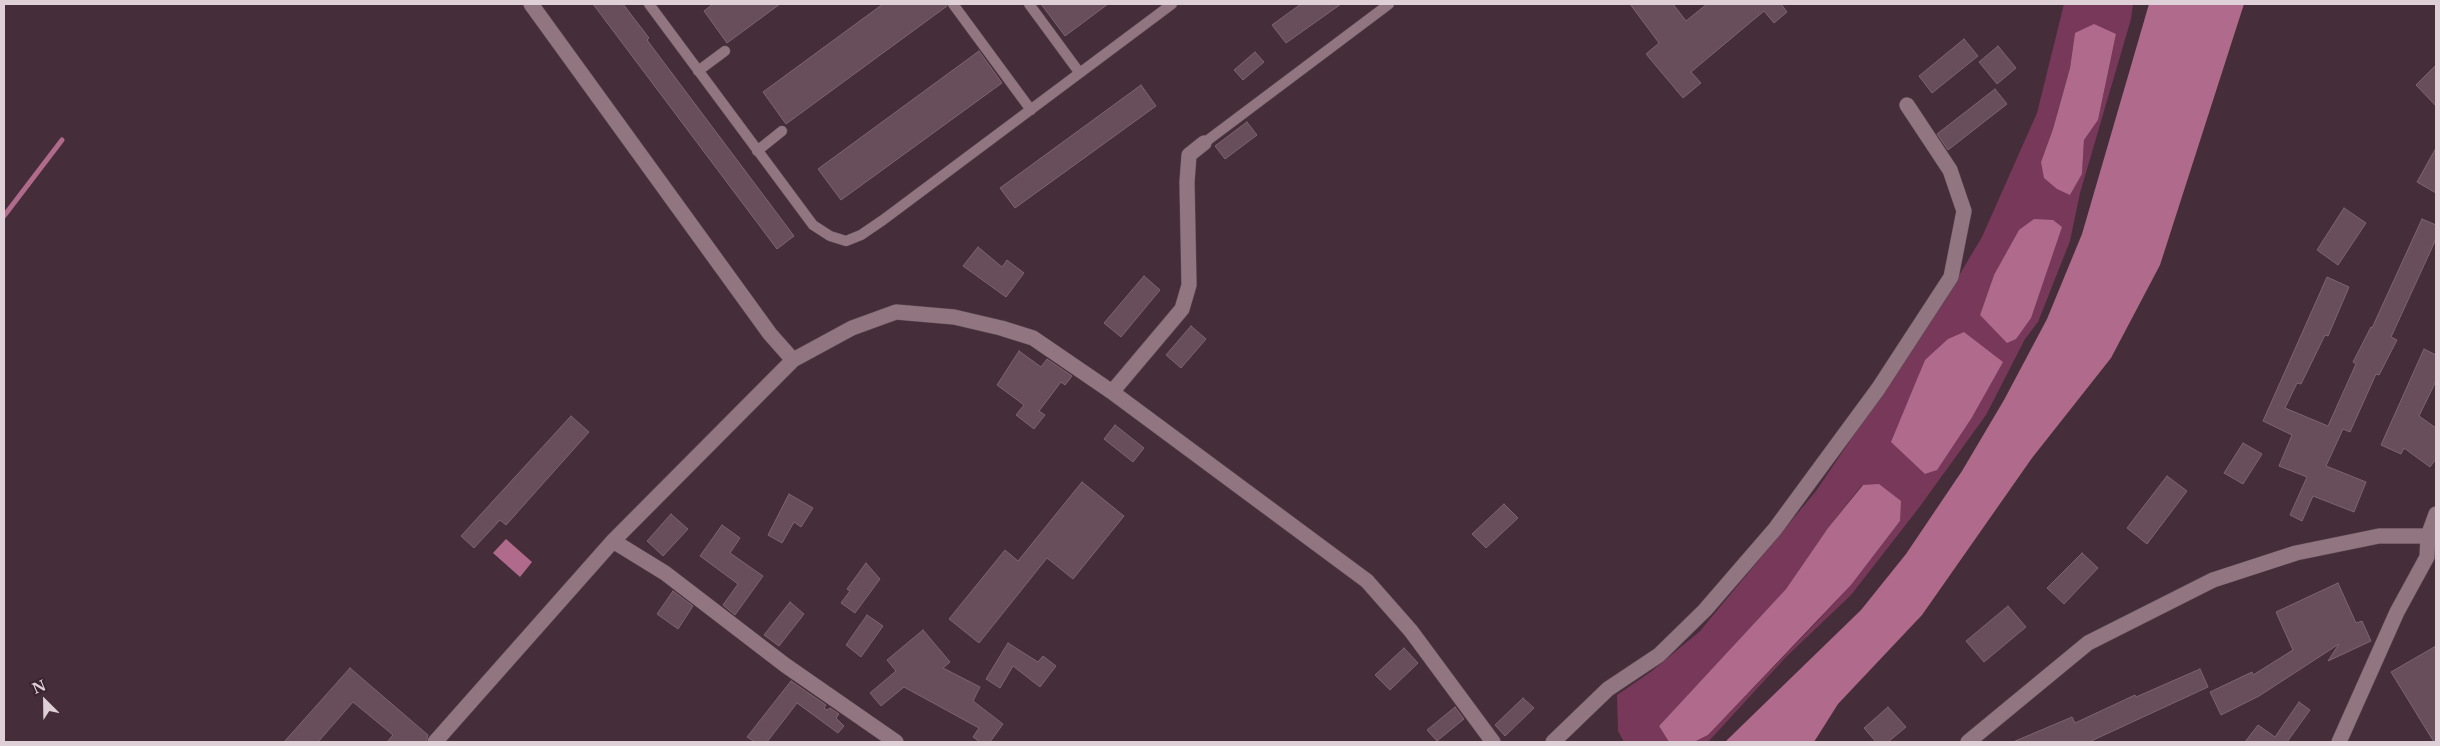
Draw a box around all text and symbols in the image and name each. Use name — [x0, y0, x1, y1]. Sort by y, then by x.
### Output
north arrow — [20, 676, 70, 726]
text: N — [30, 676, 49, 698]

